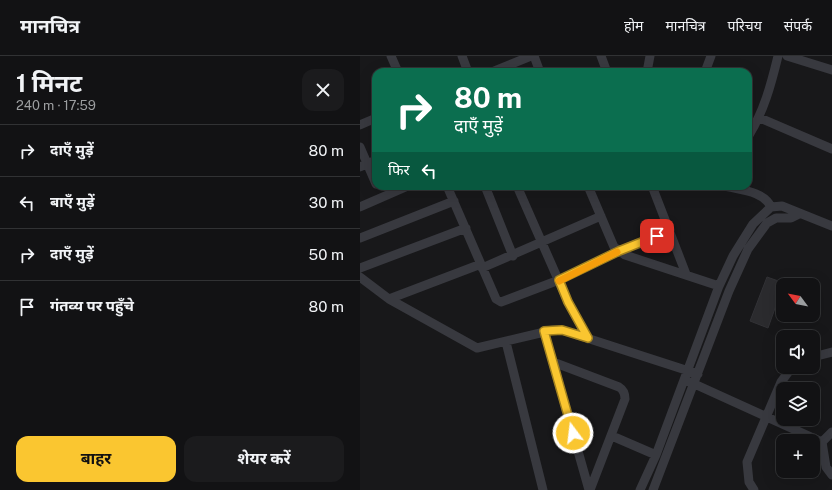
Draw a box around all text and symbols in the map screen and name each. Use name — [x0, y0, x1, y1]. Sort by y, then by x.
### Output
text: मानचित्र — [20, 15, 80, 37]
text: होम — [624, 18, 643, 34]
text: मानचित्र — [665, 18, 706, 34]
text: परिचय — [728, 18, 762, 34]
text: संपर्क — [784, 18, 812, 34]
text: 1 मिनट — [16, 69, 82, 97]
button: close — [302, 69, 344, 111]
text: 80 m — [454, 81, 522, 114]
icon: right — [388, 84, 440, 136]
text: 240 m · 17:59 — [16, 98, 96, 113]
text: दाएँ मुड़ें — [454, 115, 503, 136]
icon: right — [16, 140, 38, 162]
text: दाएँ मुड़ें — [50, 141, 94, 158]
text: 80 m — [309, 142, 344, 159]
icon: left — [418, 160, 440, 182]
text: फिर — [388, 161, 410, 178]
icon: left — [16, 192, 38, 214]
text: बाएँ मुड़ें — [50, 193, 95, 210]
text: 30 m — [309, 194, 344, 211]
pin — [640, 219, 674, 253]
icon: arrive — [646, 225, 668, 247]
icon: right — [16, 244, 38, 266]
text: दाएँ मुड़ें — [50, 245, 94, 262]
text: 50 m — [309, 246, 344, 263]
north arrow — [776, 278, 820, 322]
map controls — [776, 278, 820, 478]
icon: arrive — [16, 296, 38, 318]
text: गंतव्य पर पहुँचे — [50, 297, 134, 314]
text: 80 m — [309, 298, 344, 315]
button: sound — [776, 330, 820, 374]
button: layers — [776, 382, 820, 426]
position arrow — [552, 412, 594, 454]
button: + — [776, 434, 820, 478]
button: बाहर — [16, 436, 176, 482]
button: शेयर करें — [184, 436, 344, 482]

